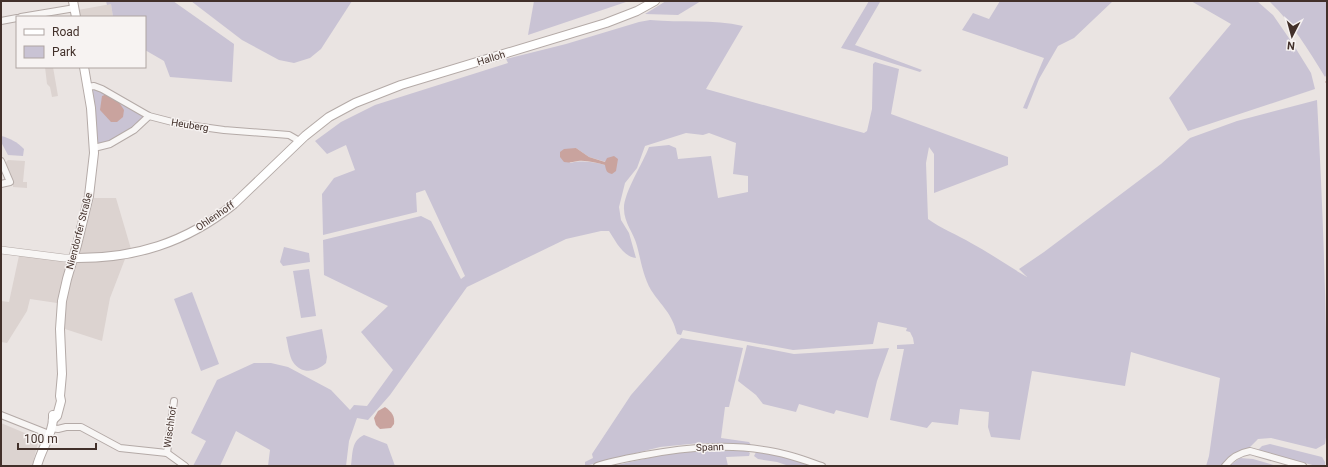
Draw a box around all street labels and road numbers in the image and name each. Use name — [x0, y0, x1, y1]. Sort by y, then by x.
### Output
street label: Halloh — [476, 49, 506, 67]
street label: Heuberg — [170, 117, 210, 133]
street label: Niendorfer Straße — [64, 191, 94, 271]
street label: Ohlenhoff — [194, 199, 237, 233]
street label: Wischhof — [162, 405, 178, 449]
street label: Spann — [696, 441, 724, 453]

